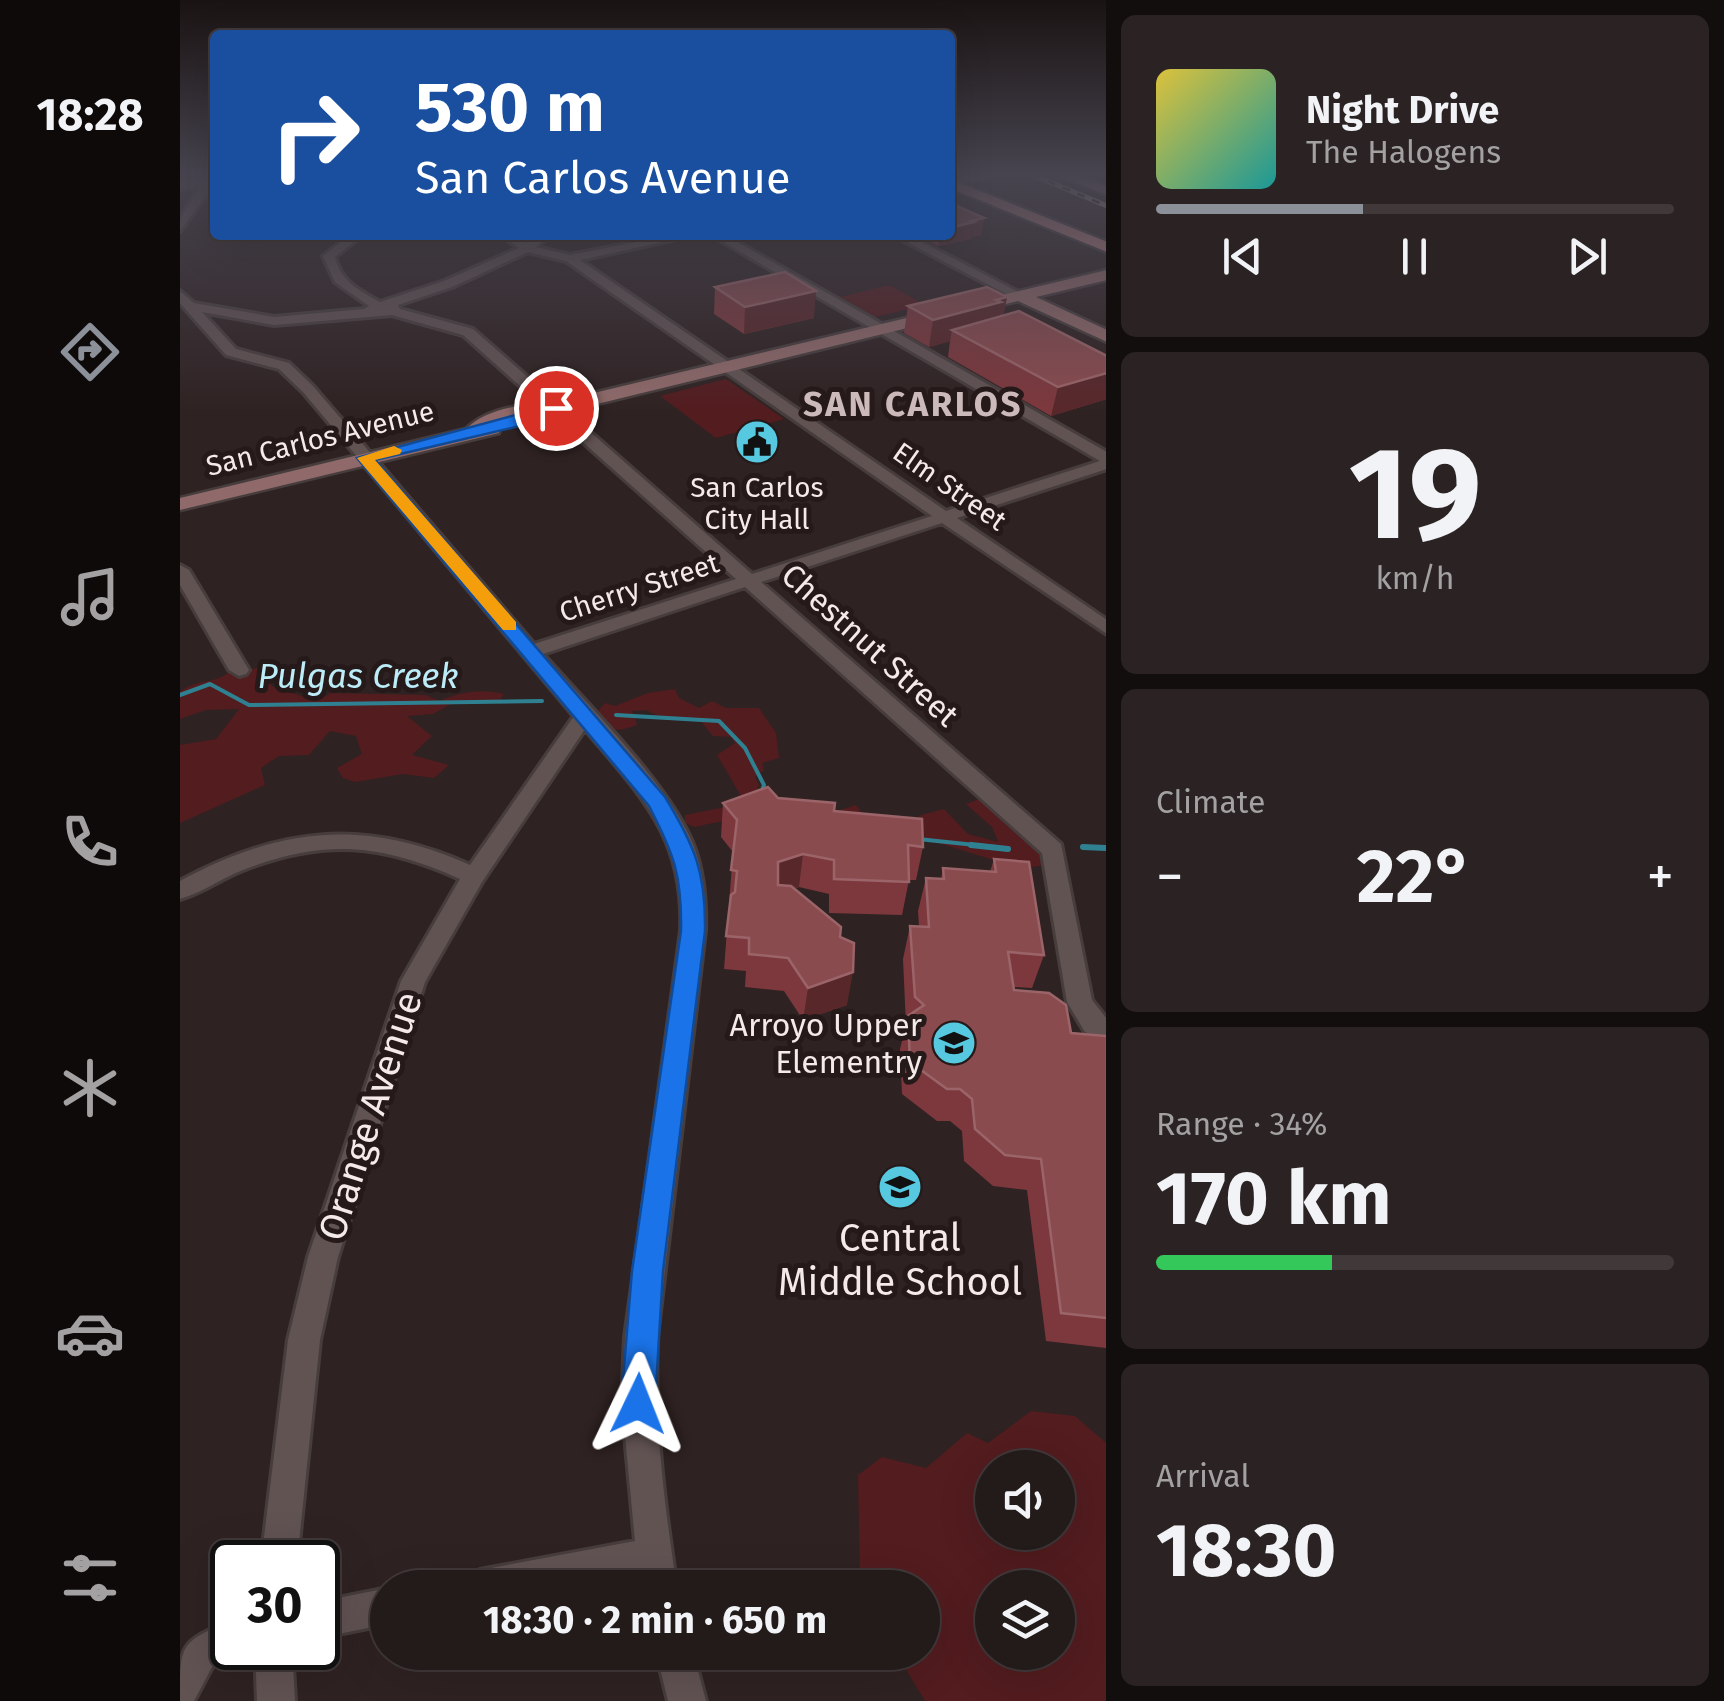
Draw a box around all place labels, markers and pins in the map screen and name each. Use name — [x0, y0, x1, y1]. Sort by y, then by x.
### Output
pin — [514, 366, 599, 451]
public building icon: San Carlos City Hall — [734, 419, 780, 465]
place label: San Carlos City Hall — [690, 471, 824, 536]
place label: Arroyo Upper Elementry — [730, 1006, 923, 1081]
school or university icon: Arroyo Upper Elementry — [931, 1020, 977, 1066]
school or university icon: Central Middle School — [877, 1164, 923, 1210]
place label: Central Middle School — [778, 1215, 1022, 1305]

